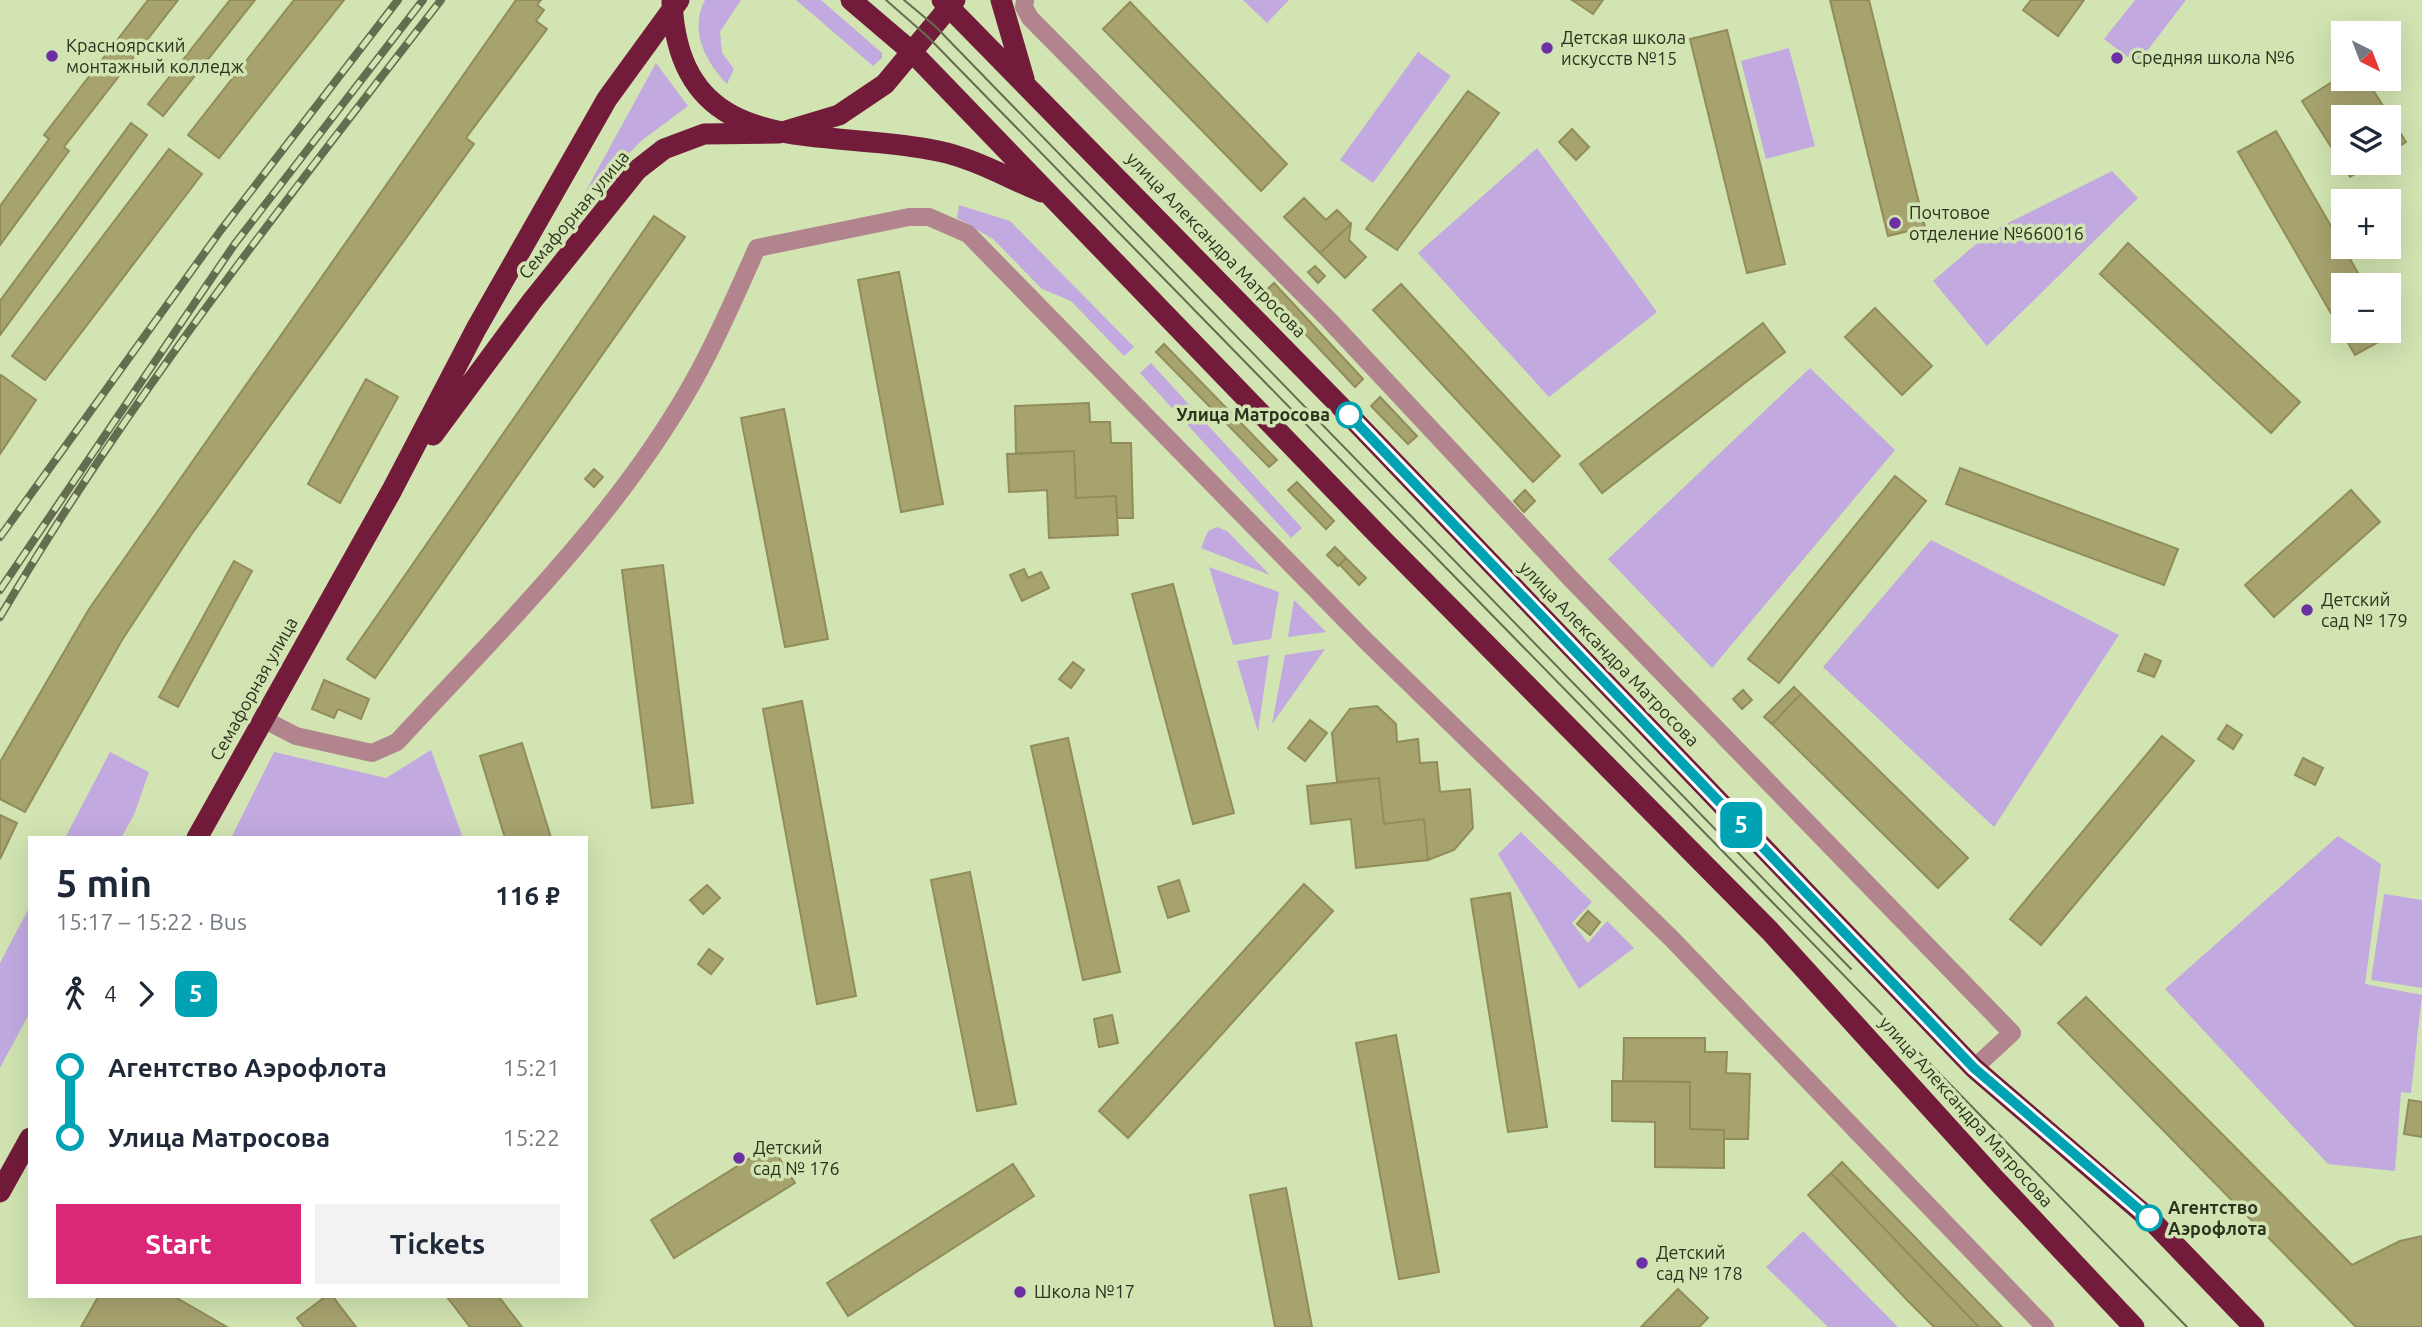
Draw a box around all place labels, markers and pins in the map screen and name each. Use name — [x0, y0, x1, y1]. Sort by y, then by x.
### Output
place label: Детская школа искусств №15 — [1561, 27, 1686, 68]
place label: Красноярский монтажный колледж — [66, 35, 245, 76]
marker: Детская школа искусств №15 — [1539, 40, 1555, 56]
place label: Средняя школа №6 — [2131, 47, 2295, 67]
marker: Красноярский монтажный колледж — [44, 48, 60, 64]
marker: Средняя школа №6 — [2109, 50, 2125, 66]
place label: Почтовое отделение №660016 — [1909, 202, 2084, 243]
marker: Почтовое отделение №660016 — [1887, 215, 1903, 231]
marker: Улица Матросова — [1336, 402, 1362, 428]
place label: Улица Матросова — [1176, 404, 1330, 424]
place label: Детский сад № 179 — [2321, 589, 2408, 630]
marker: Детский сад № 179 — [2299, 602, 2315, 618]
place label: Детский сад № 176 — [753, 1137, 840, 1178]
marker: Детский сад № 176 — [731, 1150, 747, 1166]
place label: Агентство Аэрофлота — [2168, 1197, 2267, 1238]
marker: Агентство Аэрофлота — [2136, 1205, 2162, 1231]
place label: Детский сад № 178 — [1656, 1242, 1743, 1283]
marker: Детский сад № 178 — [1634, 1255, 1650, 1271]
place label: Школа №17 — [1034, 1281, 1135, 1301]
marker: Школа №17 — [1012, 1284, 1028, 1300]

